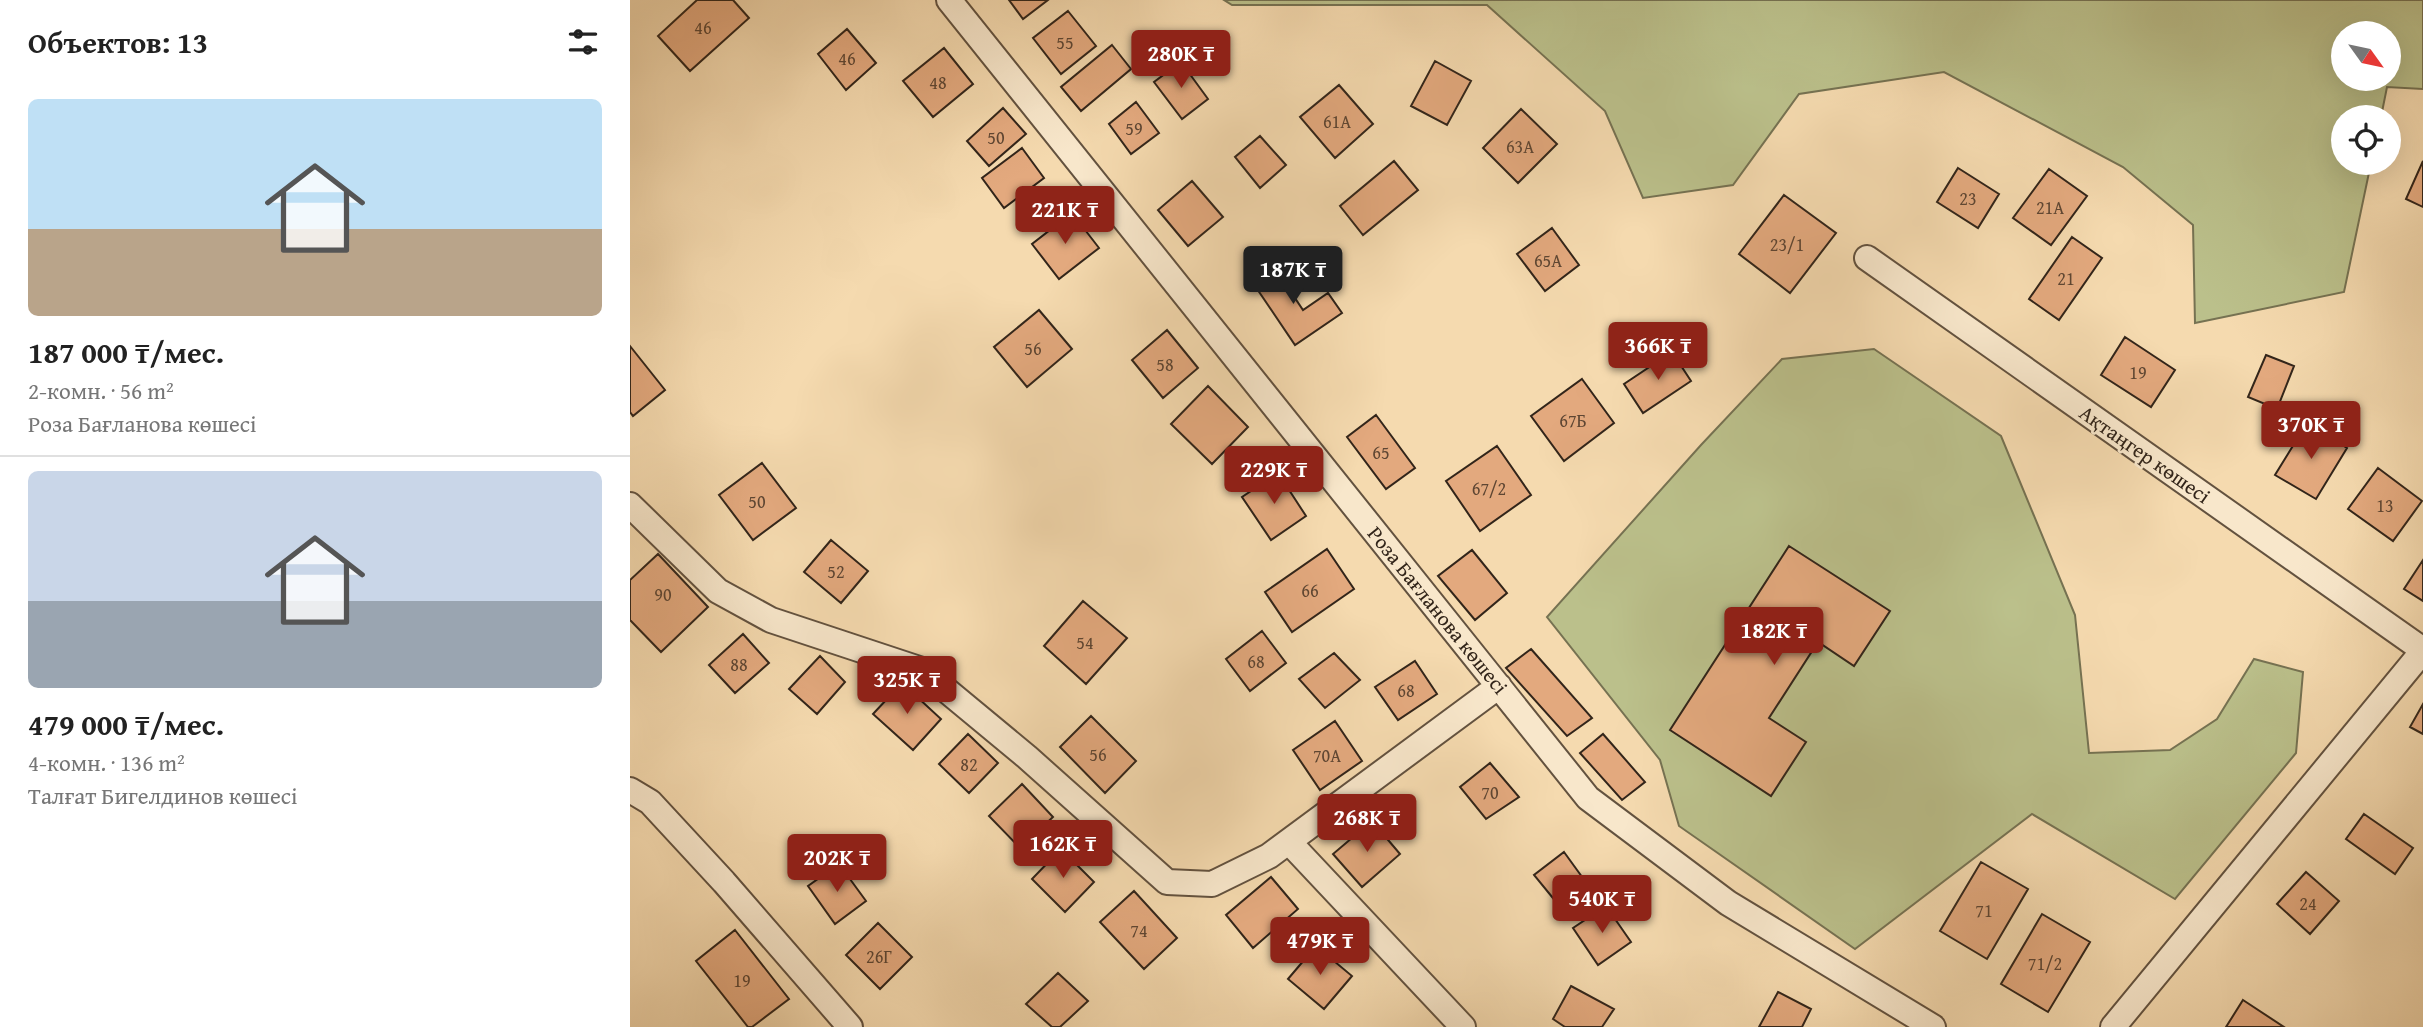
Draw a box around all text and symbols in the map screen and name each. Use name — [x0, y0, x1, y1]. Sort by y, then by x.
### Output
house number: 46 — [694, 14, 712, 41]
text: Объектов: 13 — [28, 20, 208, 64]
north arrow — [2331, 21, 2401, 91]
map controls — [2331, 21, 2401, 175]
icon: filters — [564, 23, 602, 61]
house number: 55 — [1056, 29, 1074, 56]
pin: 280K ₸ — [1124, 31, 1238, 90]
text: 280K ₸ — [1147, 36, 1215, 69]
house number: 46 — [838, 45, 856, 72]
house number: 48 — [929, 69, 947, 96]
button: locate — [2331, 105, 2401, 175]
house number: 61А — [1323, 108, 1351, 135]
house number: 59 — [1125, 115, 1143, 142]
house number: 50 — [987, 124, 1005, 151]
house number: 63А — [1506, 133, 1534, 160]
icon: home — [252, 145, 378, 271]
house number: 23 — [1959, 185, 1977, 212]
pin: 221K ₸ — [1008, 187, 1122, 246]
text: 221K ₸ — [1031, 192, 1099, 225]
house number: 21А — [2036, 194, 2064, 221]
house number: 23/1 — [1770, 231, 1804, 258]
pin: 187K ₸ — [1236, 246, 1350, 306]
house number: 65А — [1534, 247, 1562, 274]
text: 187K ₸ — [1259, 252, 1327, 285]
house number: 21 — [2057, 265, 2075, 292]
pin: 366K ₸ — [1601, 322, 1715, 382]
text: 366K ₸ — [1624, 328, 1692, 361]
text: 187 000 ₸/мес. — [28, 330, 224, 374]
house number: 56 — [1024, 335, 1042, 362]
house number: 58 — [1156, 351, 1174, 378]
house number: 19 — [2129, 359, 2147, 386]
text: 2-комн. · 56 m² — [28, 374, 174, 407]
street label: Ақтаңгер көшесі — [2073, 397, 2217, 511]
pin: 370K ₸ — [2254, 402, 2368, 461]
text: Роза Бағланова көшесі — [28, 407, 256, 440]
house number: 67Б — [1559, 407, 1587, 434]
text: 370K ₸ — [2277, 407, 2345, 440]
house number: 65 — [1372, 439, 1390, 466]
pin: 229K ₸ — [1217, 447, 1331, 506]
text: 229K ₸ — [1240, 452, 1308, 485]
house number: 67/2 — [1472, 475, 1506, 502]
house number: 50 — [748, 488, 766, 515]
house number: 13 — [2376, 492, 2394, 519]
icon: home — [252, 517, 378, 643]
street label: Роза Бағланова көшесі — [1360, 519, 1516, 701]
house number: 52 — [827, 558, 845, 585]
house number: 66 — [1301, 577, 1319, 604]
house number: 90 — [654, 581, 672, 608]
pin: 182K ₸ — [1717, 608, 1831, 667]
text: 182K ₸ — [1740, 613, 1808, 646]
house number: 54 — [1076, 629, 1094, 656]
house number: 68 — [1247, 648, 1265, 675]
house number: 88 — [730, 651, 748, 678]
pin: 325K ₸ — [850, 656, 964, 716]
text: 325K ₸ — [873, 662, 941, 695]
house number: 68 — [1397, 677, 1415, 704]
text: 479 000 ₸/мес. — [28, 702, 224, 746]
house number: 56 — [1089, 741, 1107, 768]
house number: 70А — [1313, 742, 1341, 769]
text: 4-комн. · 136 m² — [28, 746, 185, 779]
house number: 82 — [960, 751, 978, 778]
text: Талғат Бигелдинов көшесі — [28, 779, 297, 812]
house number: 70 — [1481, 779, 1499, 806]
pin: 268K ₸ — [1310, 794, 1424, 854]
text: 268K ₸ — [1333, 800, 1401, 833]
pin: 162K ₸ — [1006, 820, 1120, 880]
text: 162K ₸ — [1029, 826, 1097, 859]
pin: 202K ₸ — [780, 834, 894, 894]
text: 202K ₸ — [803, 840, 871, 873]
pin: 540K ₸ — [1545, 876, 1659, 935]
text: 540K ₸ — [1568, 881, 1636, 914]
house number: 24 — [2299, 890, 2317, 917]
house number: 71 — [1975, 897, 1993, 924]
house number: 74 — [1130, 917, 1148, 944]
pin: 479K ₸ — [1263, 918, 1377, 977]
text: 479K ₸ — [1286, 923, 1354, 956]
house number: 26Г — [866, 943, 892, 970]
house number: 71/2 — [2028, 950, 2062, 977]
house number: 19 — [733, 967, 751, 994]

